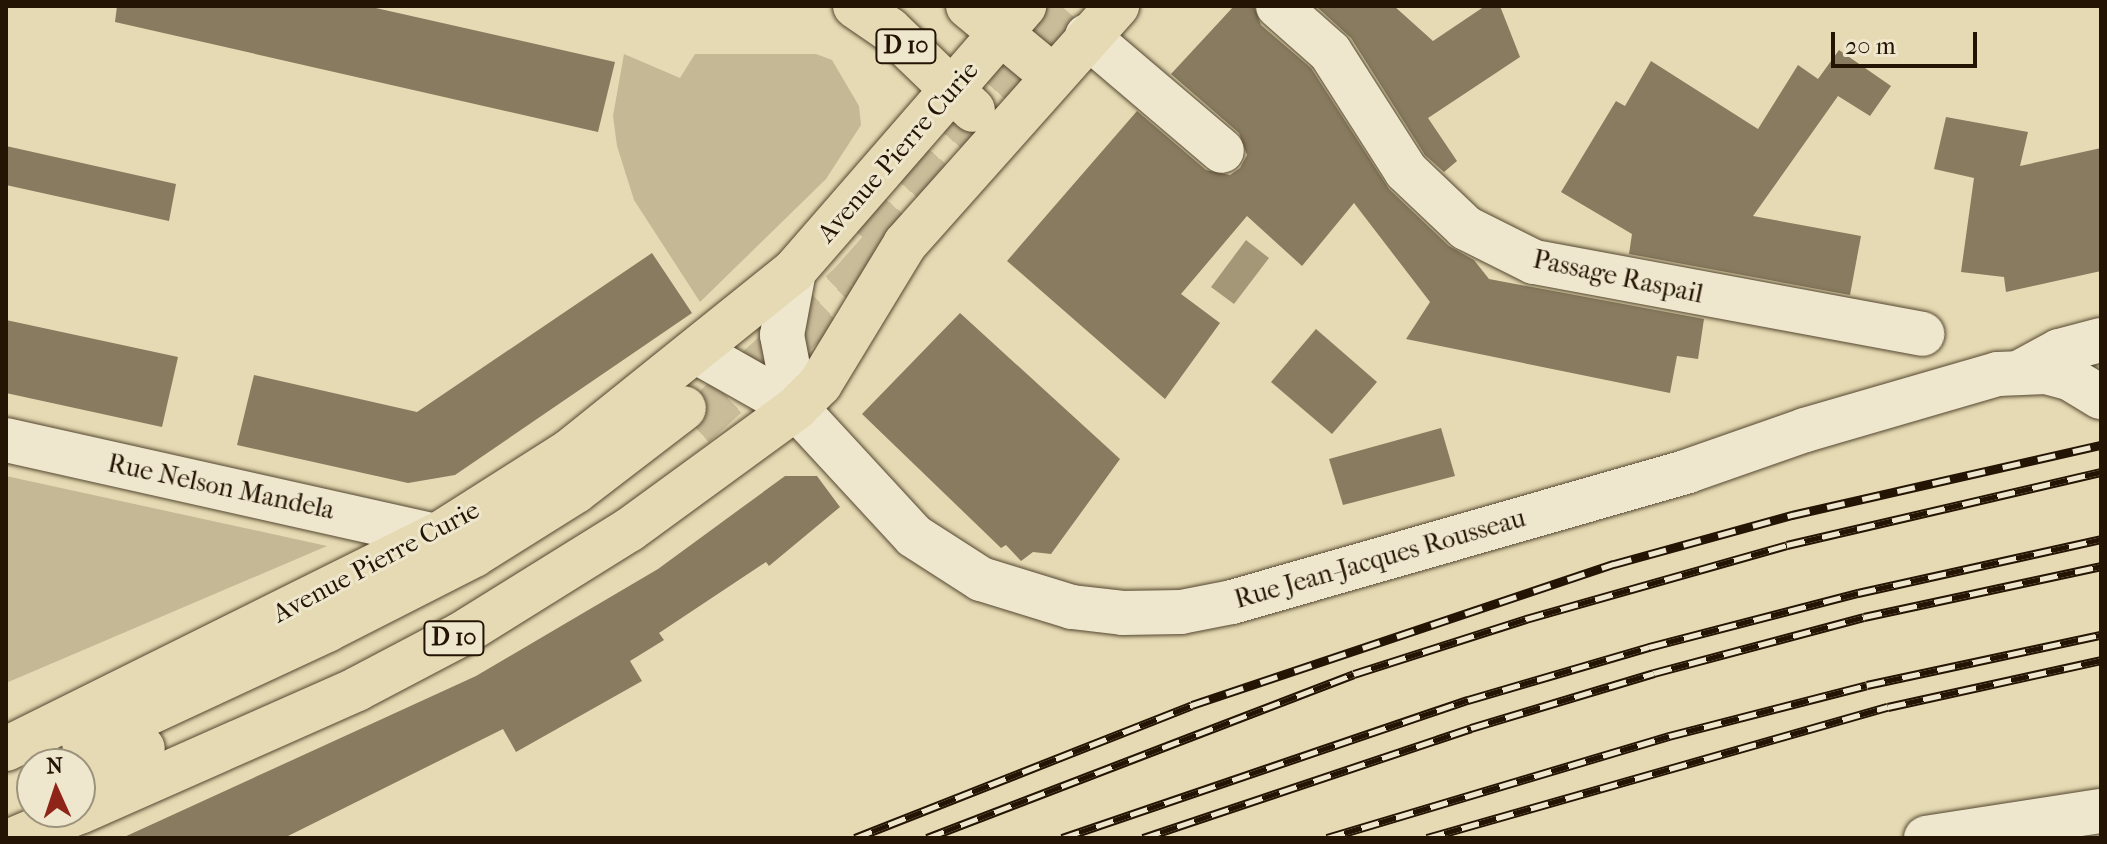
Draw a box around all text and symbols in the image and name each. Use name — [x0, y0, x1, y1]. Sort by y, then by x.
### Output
scale bar — [1835, 16, 1981, 66]
road number: D 10 — [874, 26, 938, 66]
text: 20 m — [1845, 32, 1896, 60]
street label: Avenue Pierre Curie — [811, 55, 985, 249]
street label: Passage Raspail — [1530, 244, 1706, 310]
street label: Rue Nelson Mandela — [105, 448, 337, 526]
street label: Avenue Pierre Curie — [267, 494, 485, 630]
street label: Rue Jean-Jacques Rousseau — [1231, 503, 1529, 615]
road number: D 10 — [422, 618, 486, 658]
north arrow — [16, 748, 96, 828]
text: N — [46, 753, 64, 779]

